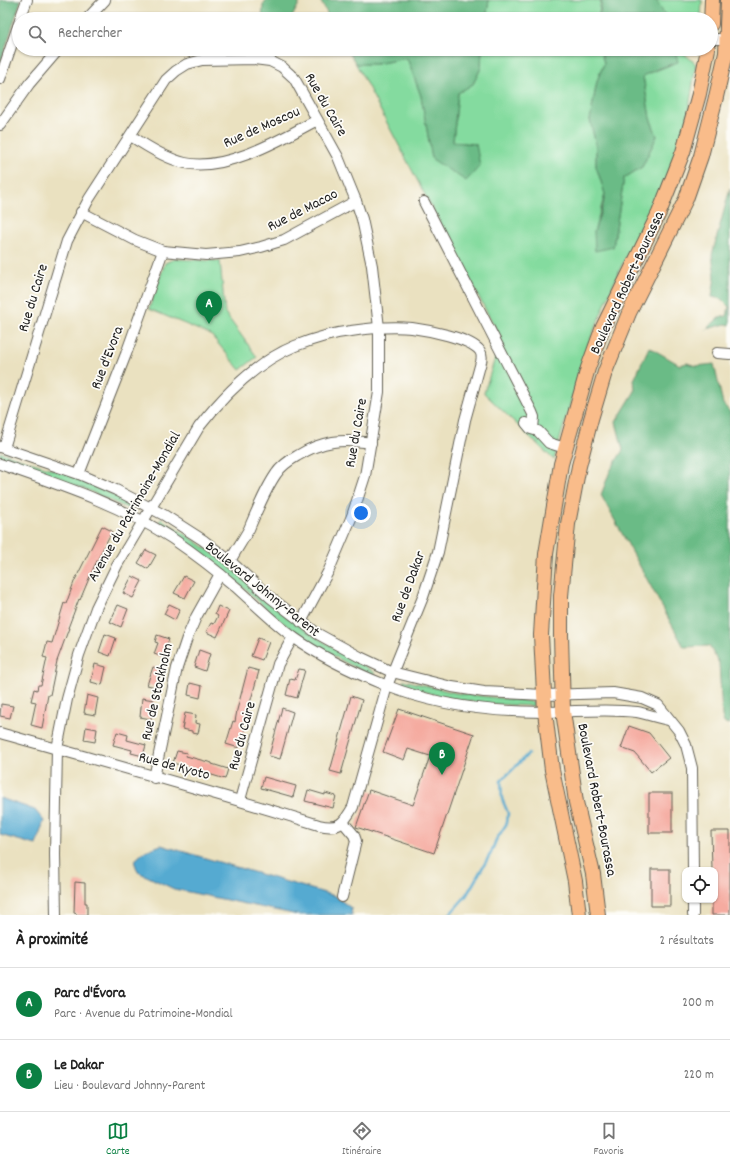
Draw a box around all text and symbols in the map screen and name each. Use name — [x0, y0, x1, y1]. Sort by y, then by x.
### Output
search box — [12, 12, 718, 56]
icon: search — [26, 23, 48, 45]
text: Rechercher — [58, 23, 122, 45]
street label: Rue du Caire — [298, 69, 352, 141]
street label: Rue de Moscou — [220, 101, 304, 155]
street label: Rue de Macao — [264, 184, 342, 238]
street label: Boulevard Robert-Bourassa — [585, 207, 671, 358]
street label: Rue du Caire — [13, 261, 55, 335]
pin: A — [196, 291, 222, 324]
street label: Rue d'Evora — [86, 322, 130, 393]
street label: Rue du Caire — [340, 396, 374, 469]
street label: Avenue du Patrimoine-Mondial — [83, 427, 187, 586]
your location — [351, 503, 371, 523]
street label: Boulevard Johnny-Parent — [200, 537, 325, 644]
street label: Rue de Dakar — [386, 548, 432, 626]
street label: Rue de Stockholm — [136, 641, 180, 743]
street label: Rue du Caire — [223, 699, 263, 773]
street label: Boulevard Robert-Bourassa — [570, 722, 622, 879]
pin: B — [429, 742, 455, 775]
street label: Rue de Kyoto — [136, 747, 212, 787]
map controls — [682, 867, 718, 903]
button: locate — [682, 867, 718, 903]
text: À proximité — [16, 929, 88, 953]
text: 2 résultats — [660, 932, 714, 951]
text: Parc d'Évora — [54, 983, 125, 1005]
text: A — [25, 994, 33, 1013]
text: 200 m — [682, 994, 714, 1013]
text: Parc · Avenue du Patrimoine-Mondial — [54, 1005, 233, 1024]
text: Le Dakar — [54, 1055, 104, 1077]
text: B — [26, 1066, 32, 1085]
text: 220 m — [684, 1066, 714, 1085]
text: Lieu · Boulevard Johnny-Parent — [54, 1077, 205, 1096]
tab: Carte — [106, 1120, 130, 1160]
tab: Itinéraire — [342, 1120, 381, 1160]
tab: Favoris — [594, 1120, 624, 1160]

